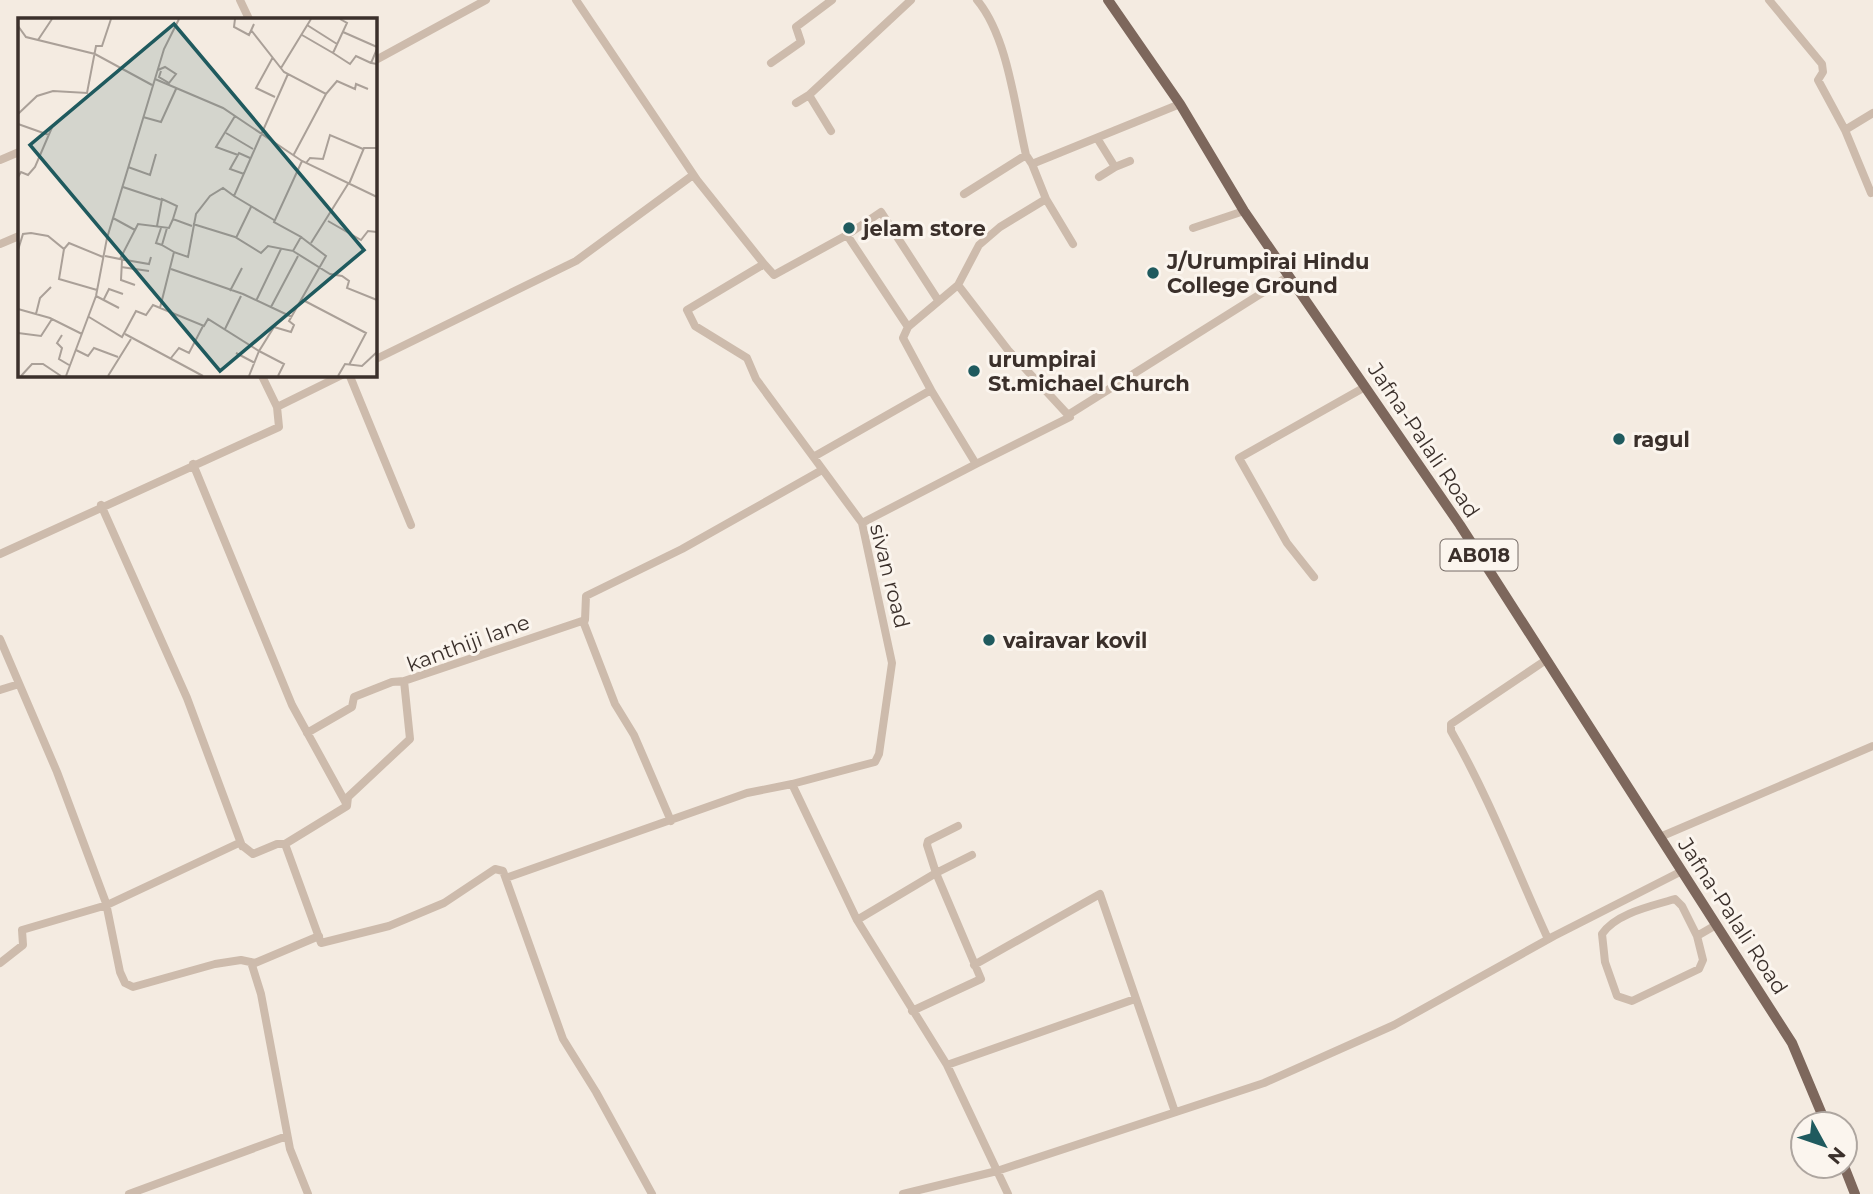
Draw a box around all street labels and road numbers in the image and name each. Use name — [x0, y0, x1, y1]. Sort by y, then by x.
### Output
street label: Jafna-Palali Road — [1362, 357, 1485, 522]
street label: sivan road — [865, 521, 915, 631]
road number: AB018 — [1440, 540, 1518, 570]
street label: kanthiji lane — [403, 609, 533, 677]
street label: Jafna-Palali Road — [1673, 832, 1793, 999]

